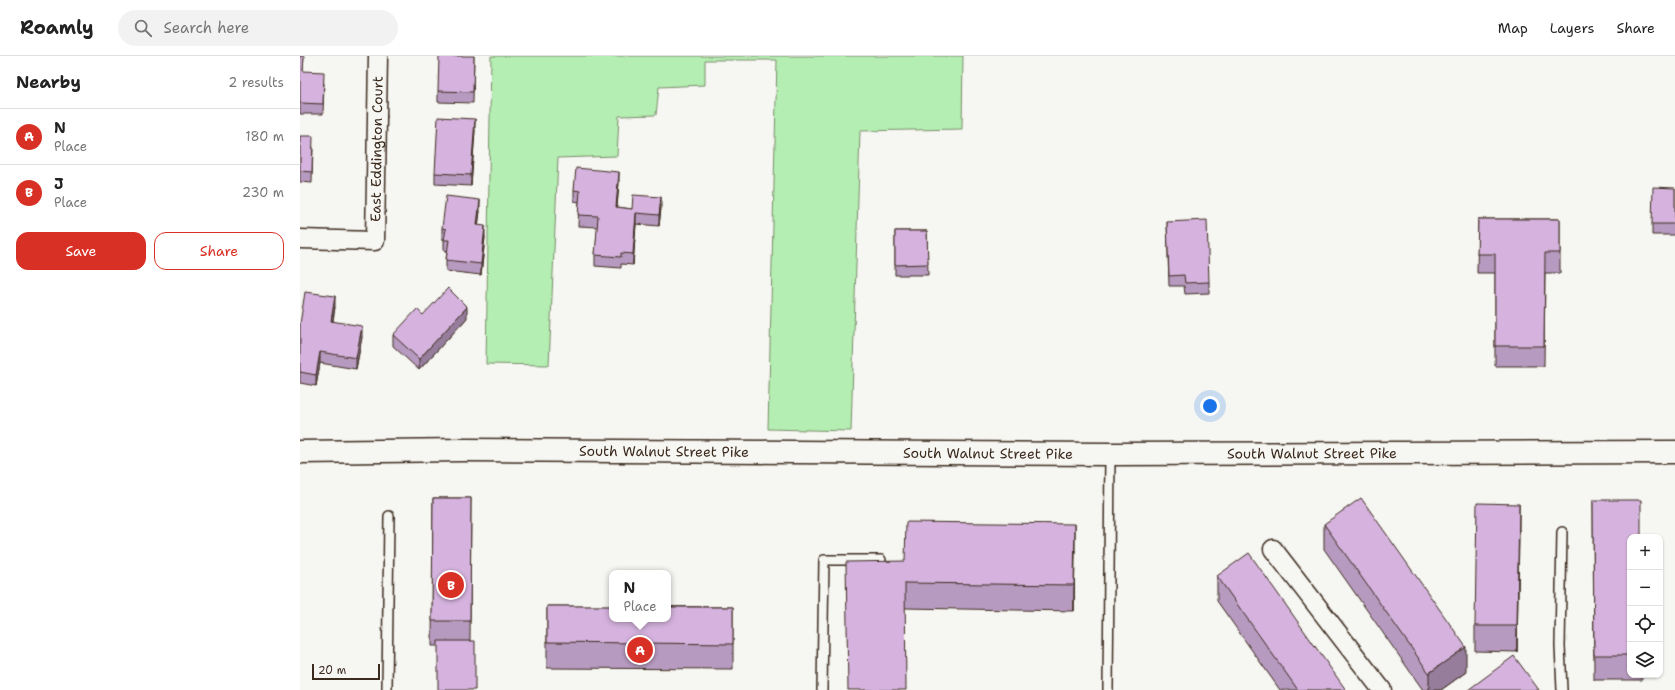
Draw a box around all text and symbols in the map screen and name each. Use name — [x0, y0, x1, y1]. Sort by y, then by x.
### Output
search box — [118, 10, 398, 46]
text: Roamly — [20, 15, 94, 40]
icon: search — [132, 17, 154, 39]
text: Search here — [164, 18, 249, 38]
text: Map — [1498, 19, 1528, 37]
text: Layers — [1550, 19, 1594, 37]
text: Share — [1616, 19, 1655, 37]
text: Nearby — [16, 71, 81, 93]
text: 2 results — [228, 74, 284, 91]
street label: East Eddington Court — [366, 76, 387, 222]
text: N — [54, 118, 66, 138]
text: A — [24, 128, 34, 145]
text: 180 m — [245, 128, 284, 145]
text: Place — [54, 138, 87, 155]
text: J — [54, 174, 64, 194]
text: B — [25, 184, 33, 201]
text: 230 m — [242, 184, 284, 201]
text: Place — [54, 194, 87, 211]
button: Save — [16, 232, 146, 270]
button: Share — [154, 232, 284, 270]
your location — [1200, 396, 1220, 416]
street label: South Walnut Street Pike — [579, 442, 749, 461]
street label: South Walnut Street Pike — [903, 444, 1073, 463]
street label: South Walnut Street Pike — [1227, 444, 1397, 463]
map controls — [1627, 534, 1663, 678]
button: + — [1627, 534, 1663, 570]
pin: B — [438, 570, 464, 600]
popup — [609, 570, 671, 622]
button: − — [1627, 570, 1663, 606]
text: N — [623, 578, 635, 598]
text: Place — [623, 598, 657, 615]
button: locate — [1627, 606, 1663, 642]
pin: A — [627, 635, 653, 665]
button: layers — [1627, 642, 1663, 678]
scale bar — [312, 662, 380, 681]
text: 20 m — [318, 663, 346, 678]

